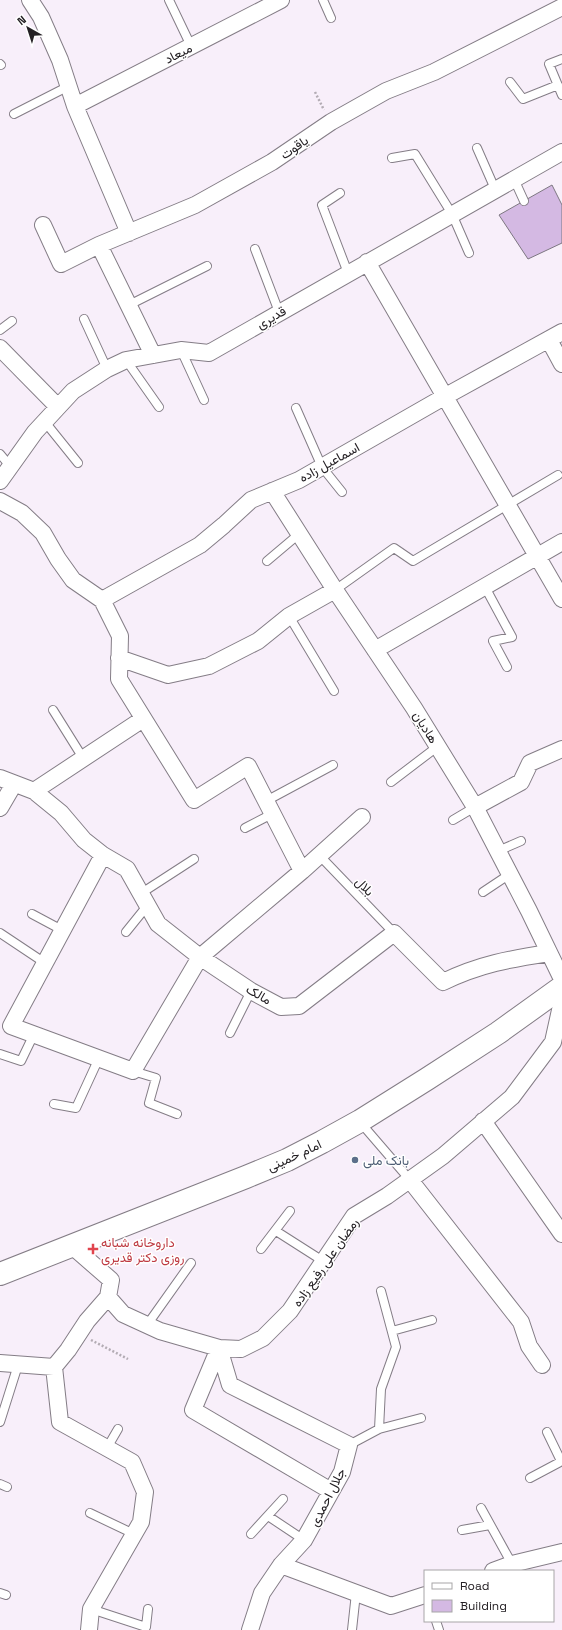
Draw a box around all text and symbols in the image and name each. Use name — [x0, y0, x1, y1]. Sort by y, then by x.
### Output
north arrow — [8, 8, 48, 48]
text: N — [14, 12, 29, 28]
street label: میعاد — [162, 39, 195, 68]
street label: یاقوت — [277, 132, 312, 163]
street label: قدیری — [253, 302, 289, 333]
street label: اسماعیل زاده — [296, 439, 363, 486]
street label: هادیان — [409, 708, 442, 747]
street label: بلال — [352, 873, 378, 900]
street label: مالک — [243, 980, 274, 1008]
street label: امام خمینی — [264, 1135, 324, 1175]
place label: بانک ملی — [363, 1152, 409, 1169]
marker: بانک ملی — [350, 1155, 360, 1165]
street label: رمضان علی رفیع زاده — [288, 1215, 363, 1311]
place label: داروخانه شبانه روزی دکتر قدیری — [101, 1234, 184, 1266]
marker: داروخانه شبانه روزی دکتر قدیری — [88, 1244, 98, 1254]
street label: جلال احمدی — [305, 1465, 350, 1529]
legend — [424, 1570, 554, 1622]
text: Road — [460, 1578, 489, 1594]
text: Building — [460, 1598, 507, 1614]

